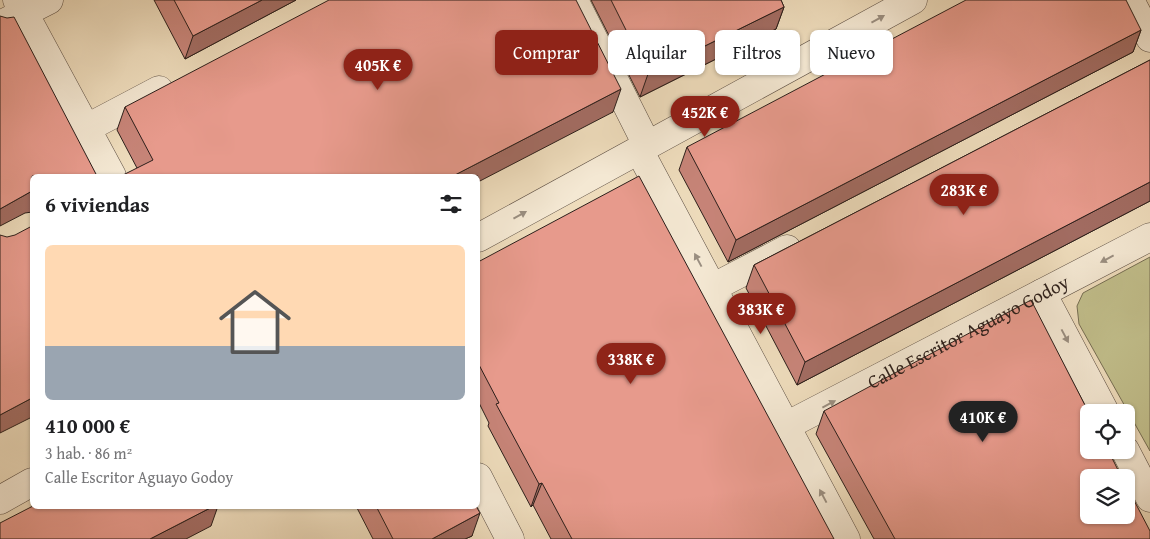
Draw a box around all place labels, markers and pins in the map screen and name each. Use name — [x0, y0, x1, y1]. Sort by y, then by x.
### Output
pin: 405K € — [337, 48, 419, 91]
pin: 452K € — [664, 96, 746, 138]
pin: 283K € — [923, 174, 1005, 216]
pin: 383K € — [720, 292, 802, 335]
pin: 338K € — [590, 342, 672, 385]
pin: 410K € — [942, 400, 1024, 443]

